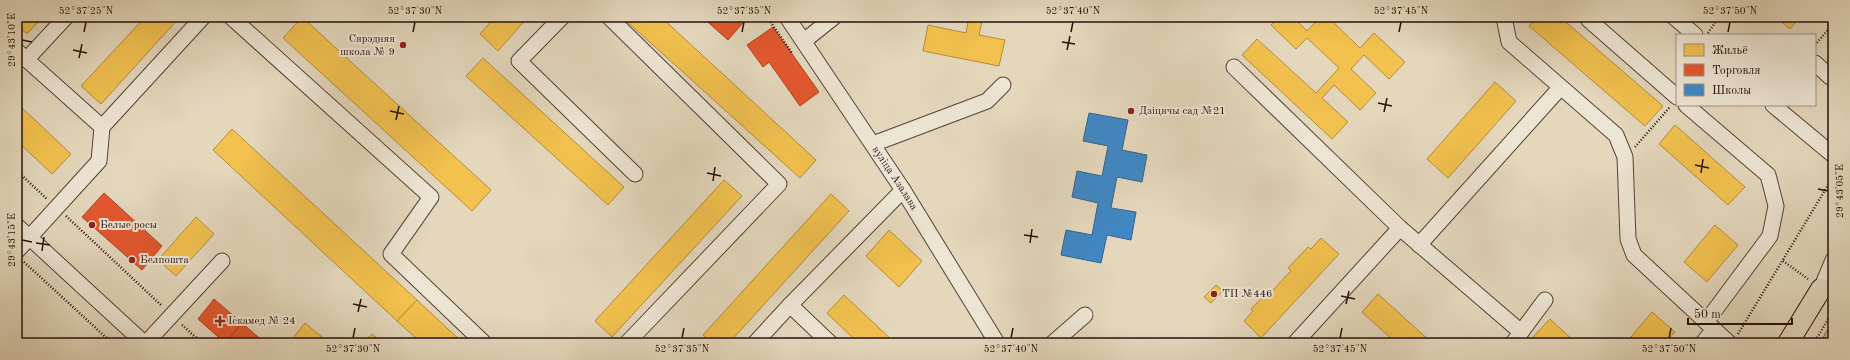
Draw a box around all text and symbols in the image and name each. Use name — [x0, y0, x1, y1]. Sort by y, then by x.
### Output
text: 52°37'25"N — [59, 6, 114, 16]
text: 52°37'30"N — [388, 6, 443, 16]
text: 52°37'35"N — [717, 6, 772, 16]
text: 52°37'40"N — [1046, 6, 1101, 16]
text: 52°37'45"N — [1374, 6, 1429, 16]
text: 52°37'50"N — [1703, 6, 1758, 16]
text: 29°43'10"E — [7, 13, 17, 67]
place label: Сярэдняя школа № 9 — [340, 34, 395, 58]
legend — [1676, 34, 1816, 106]
marker: Сярэдняя школа № 9 — [398, 40, 408, 50]
text: Жильё — [1712, 45, 1748, 57]
text: Торговля — [1712, 65, 1761, 77]
text: Школы — [1712, 85, 1751, 97]
marker: Дзіцячы сад №21 — [1126, 106, 1136, 116]
place label: Дзіцячы сад №21 — [1139, 106, 1226, 117]
street label: вуліца Азалава — [870, 144, 920, 213]
text: 29°43'05"E — [1835, 164, 1845, 218]
text: 29°43'15"E — [7, 213, 17, 267]
marker: Белые росы — [87, 220, 97, 230]
place label: Белые росы — [100, 220, 157, 231]
marker: Белпошта — [127, 255, 137, 265]
place label: Белпошта — [140, 255, 189, 266]
marker: ТП №446 — [1209, 289, 1219, 299]
place label: ТП №446 — [1222, 289, 1273, 300]
scale bar — [1688, 300, 1792, 326]
text: 50 m — [1694, 308, 1721, 321]
marker: Іскамед № 24 — [215, 316, 225, 326]
place label: Іскамед № 24 — [228, 316, 296, 327]
text: 52°37'30"N — [326, 344, 381, 354]
text: 52°37'35"N — [655, 344, 710, 354]
text: 52°37'40"N — [984, 344, 1039, 354]
text: 52°37'45"N — [1313, 344, 1368, 354]
text: 52°37'50"N — [1642, 344, 1697, 354]

